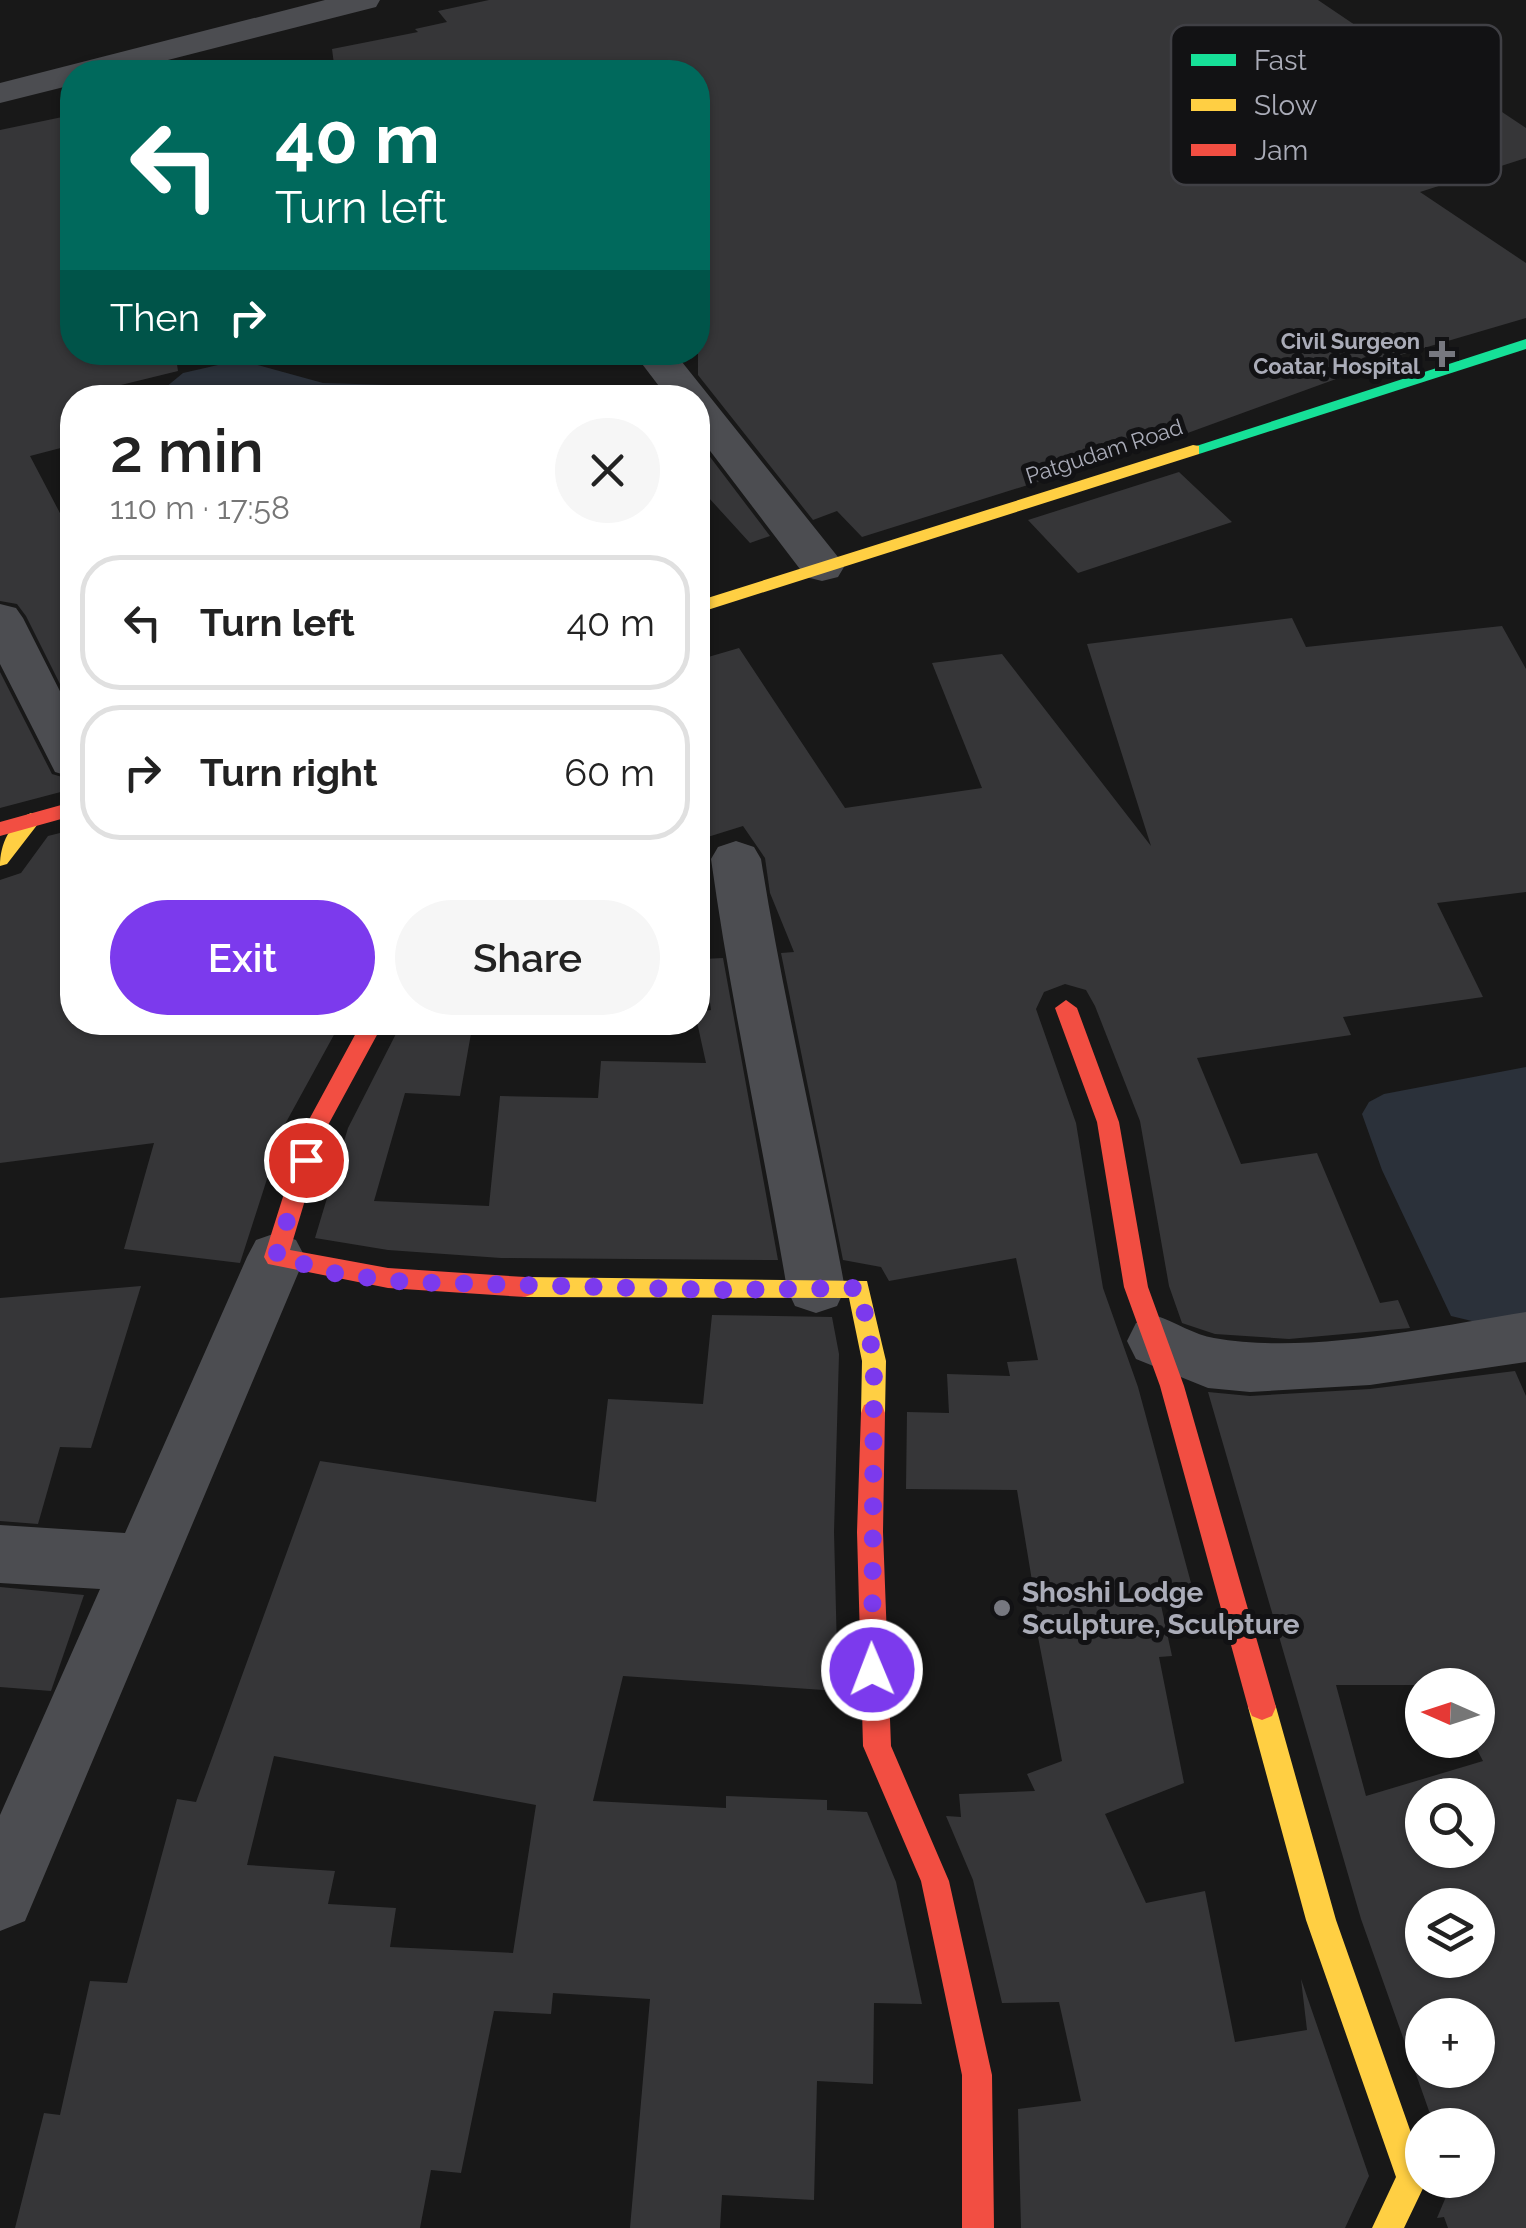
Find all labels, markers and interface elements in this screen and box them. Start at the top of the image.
legend [1171,25,1501,185]
text: Fast [1254,44,1307,77]
text: Slow [1254,89,1318,122]
text: 40 m [275,97,440,179]
icon: left [110,100,240,230]
text: Jam [1254,134,1308,167]
text: Turn left [275,181,447,234]
icon: right [220,290,275,345]
text: Then [110,295,200,340]
place label: Civil Surgeon Coatar, Hospital [1253,328,1421,379]
marker: Civil Surgeon Coatar, Hospital [1429,341,1455,367]
street label: Patgudam Road [1022,413,1186,489]
text: 2 min [110,416,264,486]
button: close [555,418,660,523]
text: 110 m · 17:58 [110,489,290,526]
icon: left [115,595,170,650]
text: Turn left [200,600,355,645]
text: 40 m [566,600,655,645]
icon: right [115,745,170,800]
text: Turn right [200,750,377,795]
text: 60 m [564,750,655,795]
button: Exit [110,900,375,1015]
button: Share [395,900,660,1015]
pin [264,1118,349,1203]
icon: arrive [279,1133,334,1188]
place label: Shoshi Lodge Sculpture, Sculpture [1022,1576,1300,1641]
marker: Shoshi Lodge Sculpture, Sculpture [991,1597,1013,1619]
position arrow [820,1618,924,1722]
north arrow [1405,1668,1495,1758]
map controls [1405,1668,1495,2198]
button: search [1405,1778,1495,1868]
button: layers [1405,1888,1495,1978]
button: + [1405,1998,1495,2088]
button: − [1405,2108,1495,2198]

